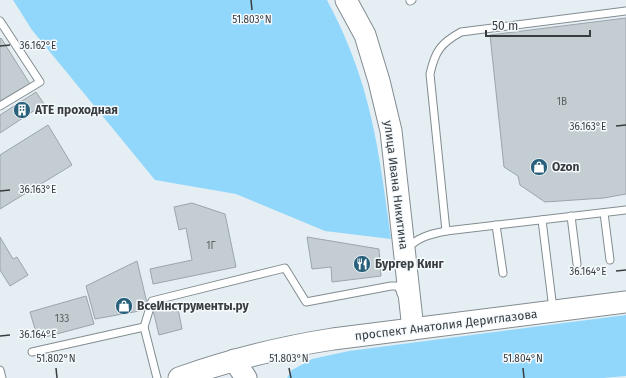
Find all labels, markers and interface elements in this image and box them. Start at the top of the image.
scale bar [486,12,590,38]
text: 51.803°N [232,14,272,26]
text: 50 m [492,19,518,33]
text: 36.162°E [20,40,56,52]
house number: 1В [557,96,567,108]
building icon: АТЕ проходная [12,100,32,120]
place label: АТЕ проходная [34,103,118,117]
street label: улица Ивана Никитина [381,120,411,250]
text: 36.163°E [570,121,606,133]
shop icon: Ozon [529,157,549,177]
place label: Ozon [552,160,580,174]
text: 36.163°E [20,184,56,196]
house number: 1Г [206,240,216,252]
restaurant icon: Бургер Кинг [352,254,372,274]
place label: Бургер Кинг [375,257,445,271]
text: 36.164°E [569,266,607,278]
shop icon: ВсеИнструменты.ру [114,296,134,316]
place label: ВсеИнструменты.ру [137,299,250,313]
street label: проспект Анатолия Дериглазова [354,307,538,343]
house number: 133 [55,313,69,325]
text: 36.164°E [19,329,57,341]
text: 51.802°N [36,353,76,365]
text: 51.803°N [269,353,309,365]
text: 51.804°N [503,353,543,365]

